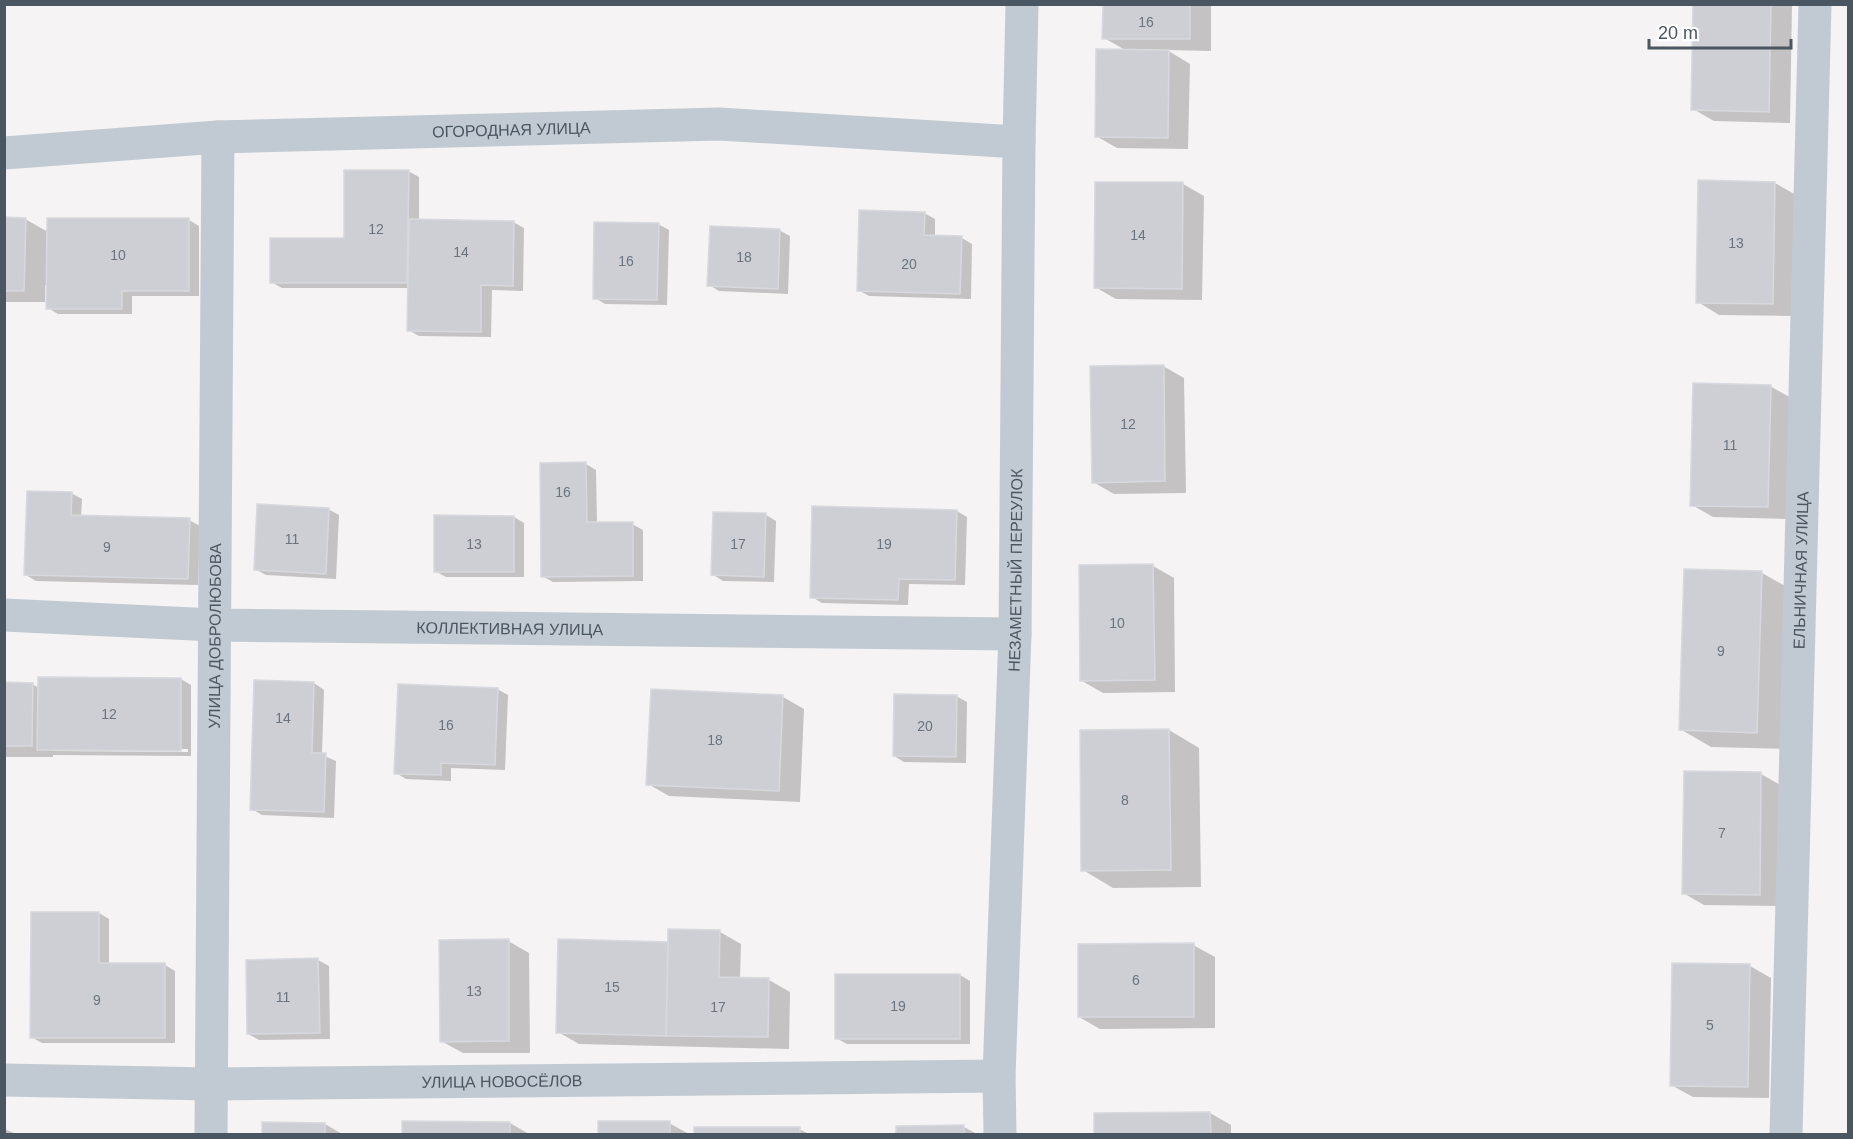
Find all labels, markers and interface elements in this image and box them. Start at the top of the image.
scale bar [1649,12,1792,50]
house number: 16 [1138,14,1154,30]
text: 20 m [1658,23,1698,43]
street label: ОГОРОДНАЯ УЛИЦА [432,119,591,140]
house number: 12 [368,221,384,237]
house number: 14 [1130,227,1146,243]
house number: 13 [1728,235,1744,251]
house number: 14 [453,244,469,260]
house number: 10 [110,247,126,263]
house number: 18 [736,249,752,265]
house number: 16 [618,253,634,269]
house number: 20 [901,256,917,272]
house number: 12 [1120,416,1136,432]
house number: 11 [1723,437,1737,453]
street label: НЕЗАМЕТНЫЙ ПЕРЕУЛОК [1006,468,1025,672]
house number: 16 [555,484,571,500]
street label: ЕЛЬНИЧНАЯ УЛИЦА [1790,491,1811,649]
house number: 11 [285,531,299,547]
house number: 13 [466,536,482,552]
house number: 17 [730,536,746,552]
house number: 19 [876,536,892,552]
house number: 9 [103,539,111,555]
street label: УЛИЦА ДОБРОЛЮБОВА [206,543,224,729]
house number: 10 [1109,615,1125,631]
street label: КОЛЛЕКТИВНАЯ УЛИЦА [416,619,604,638]
house number: 9 [1717,643,1725,659]
house number: 12 [101,706,117,722]
house number: 14 [275,710,291,726]
house number: 16 [438,717,454,733]
house number: 20 [917,718,933,734]
house number: 18 [707,732,723,748]
house number: 8 [1121,792,1129,808]
house number: 7 [1718,825,1726,841]
house number: 6 [1132,972,1140,988]
house number: 15 [604,979,620,995]
house number: 13 [466,983,482,999]
house number: 11 [276,989,290,1005]
house number: 9 [93,992,101,1008]
house number: 19 [890,998,906,1014]
house number: 17 [710,999,726,1015]
house number: 5 [1706,1017,1714,1033]
street label: УЛИЦА НОВОСЁЛОВ [421,1072,583,1091]

